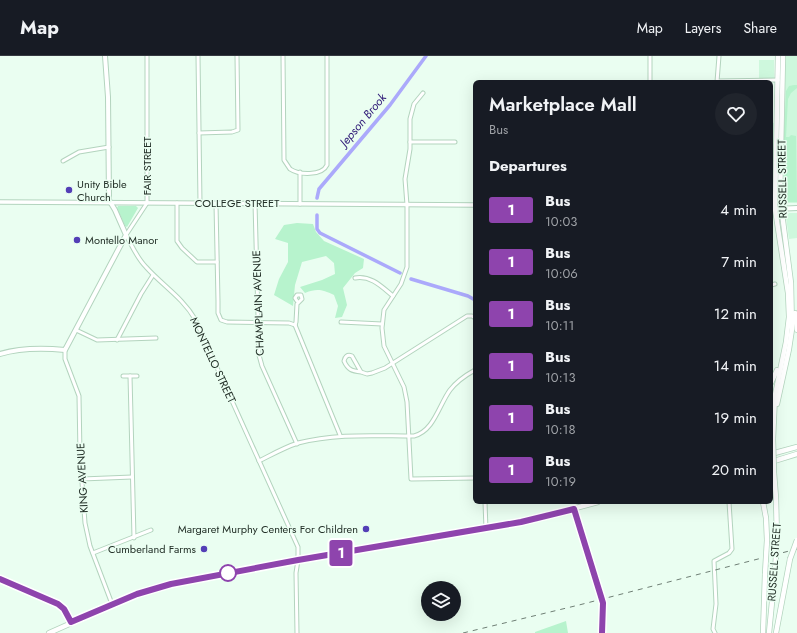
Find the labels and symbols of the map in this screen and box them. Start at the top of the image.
water label: Jepson Brook [334,89,391,152]
street label: FAIR STREET [139,137,155,195]
street label: RUSSELL STREET [773,139,791,219]
place label: Unity Bible Church [77,176,127,205]
marker: Unity Bible Church [64,185,74,195]
street label: COLLEGE STREET [195,195,279,211]
place label: Montello Manor [85,232,158,248]
marker: Montello Manor [72,235,82,245]
street label: CHAMPLAIN AVENUE [248,250,268,356]
street label: MONTELLO STREET [186,314,240,406]
street label: KING AVENUE [72,443,92,513]
place label: Margaret Murphy Centers For Children [178,521,358,537]
street label: RUSSELL STREET [763,522,785,602]
marker: Margaret Murphy Centers For Children [361,524,371,534]
line badge: 1 [328,540,354,566]
place label: Cumberland Farms [108,541,197,557]
marker: Cumberland Farms [199,544,209,554]
unlabelled marker [219,564,237,582]

